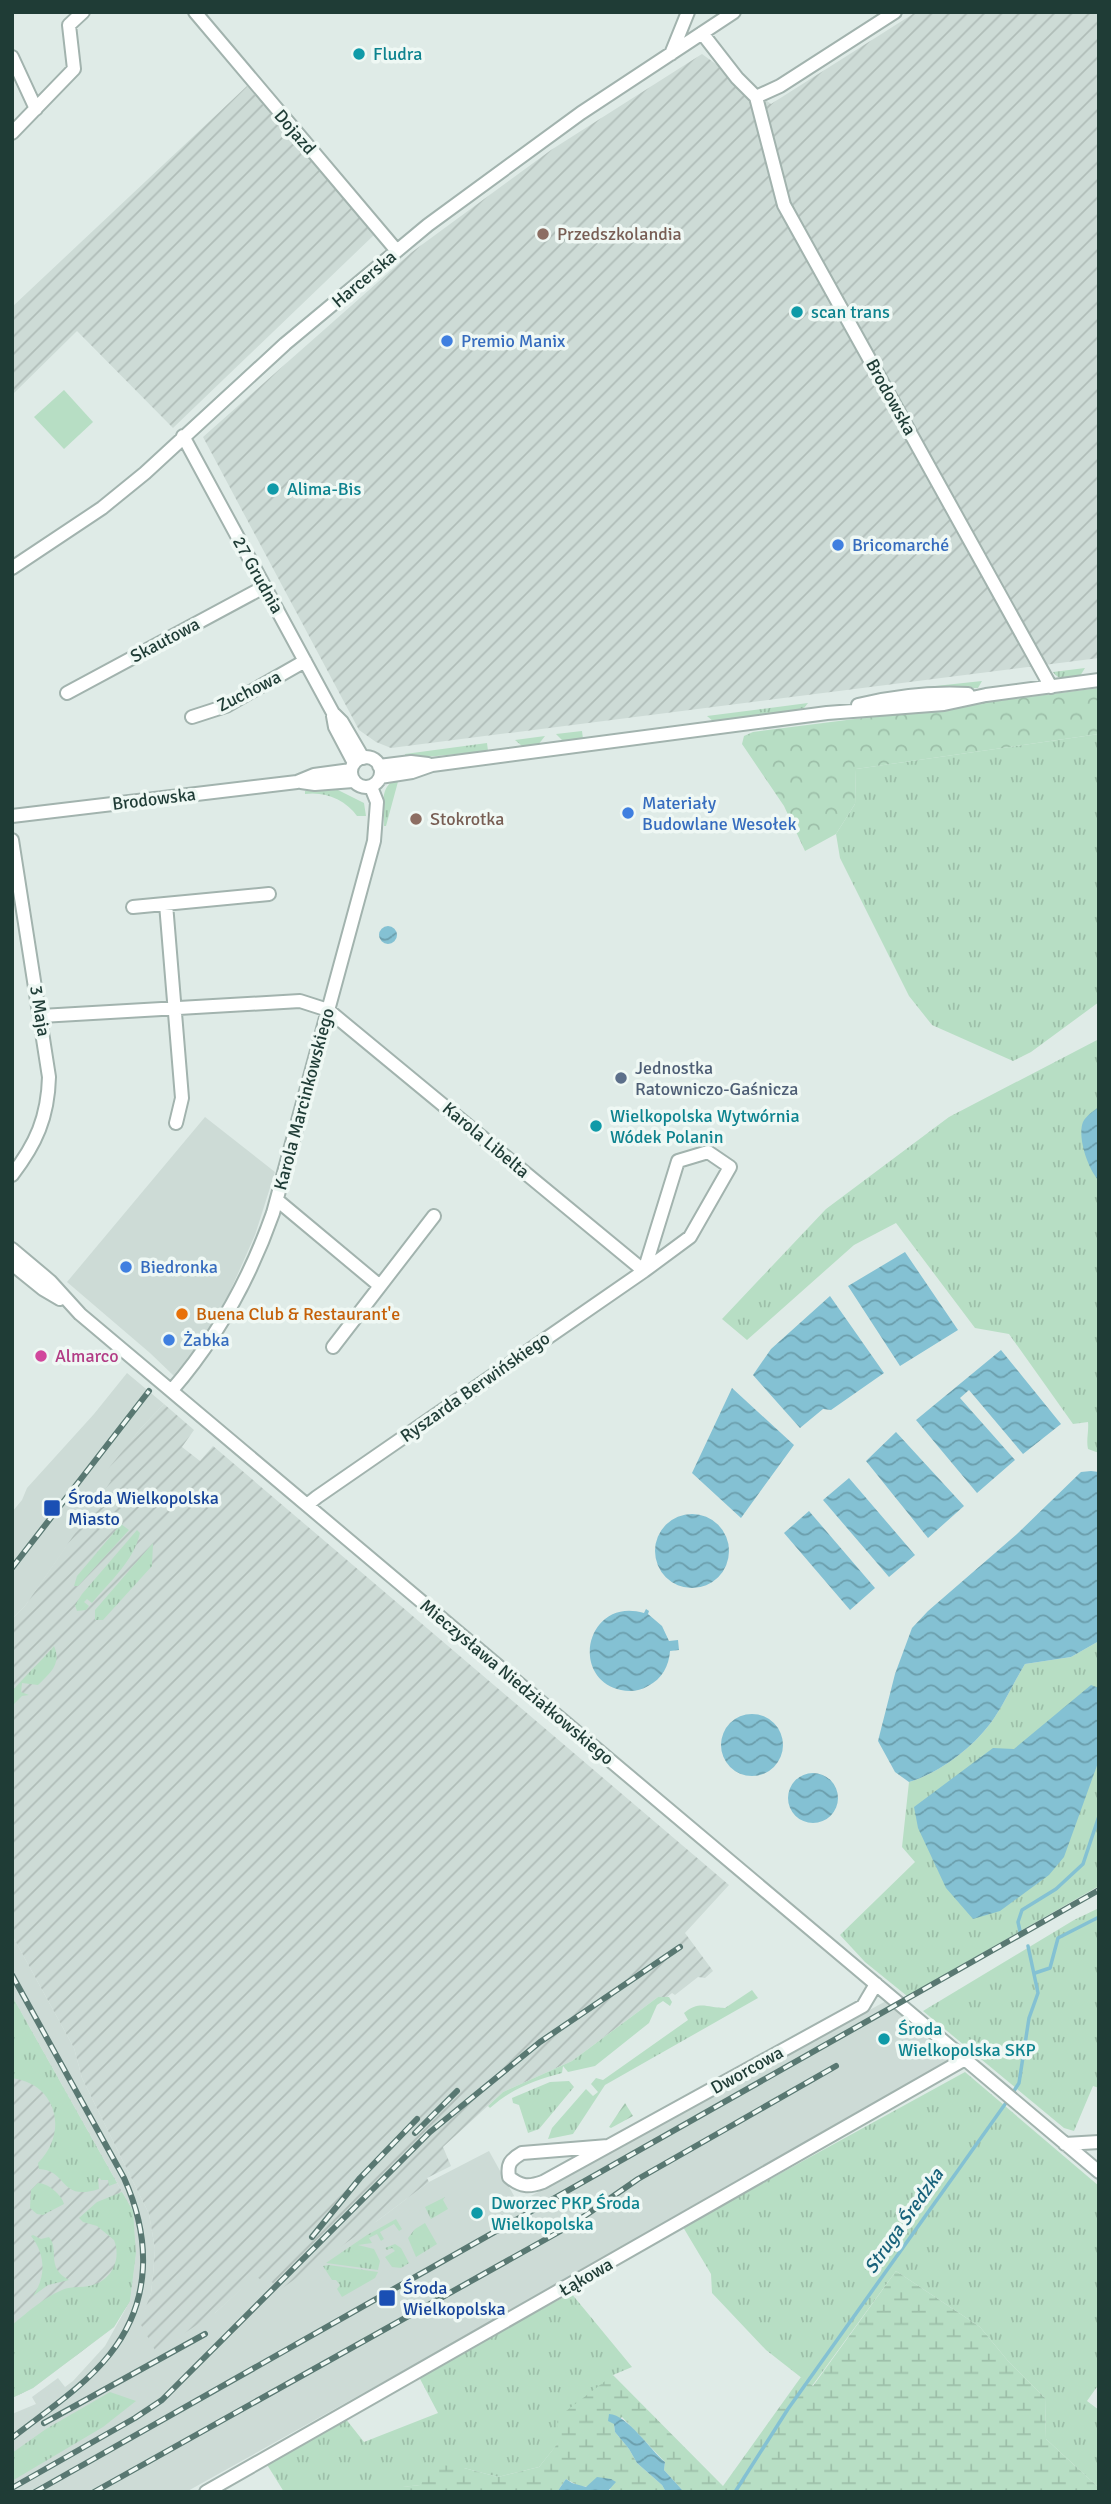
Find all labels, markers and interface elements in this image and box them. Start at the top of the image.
place label: Fludra [373,43,422,65]
marker: Fludra [351,46,367,62]
street label: Dojazd [269,105,321,159]
place label: Przedszkolandia [557,223,682,245]
marker: Przedszkolandia [535,226,551,242]
street label: Harcerska [327,246,401,312]
place label: scan trans [811,301,890,323]
marker: scan trans [789,304,805,320]
place label: Premio Manix [461,330,566,352]
marker: Premio Manix [439,333,455,349]
street label: Brodowska [861,355,921,439]
place label: Alima-Bis [287,478,361,500]
marker: Alima-Bis [265,481,281,497]
street label: 27 Grudnia [228,533,288,617]
place label: Bricomarché [852,534,949,556]
marker: Bricomarché [830,537,846,553]
street label: Skautowa [127,613,203,667]
street label: Zuchowa [213,666,285,716]
street label: Brodowska [111,783,197,815]
place label: Materiały Budowlane Wesołek [642,792,797,835]
marker: Materiały Budowlane Wesołek [620,805,636,821]
place label: Stokrotka [430,808,504,830]
marker: Stokrotka [408,811,424,827]
street label: 3 Maja [25,984,55,1038]
street label: Karola Marcinkowskiego [269,1006,339,1192]
place label: Jednostka Ratowniczo-Gaśnicza [635,1057,798,1100]
marker: Jednostka Ratowniczo-Gaśnicza [613,1070,629,1086]
street label: Karola Libelta [438,1097,534,1183]
place label: Wielkopolska Wytwórnia Wódek Polanin [610,1105,800,1148]
marker: Wielkopolska Wytwórnia Wódek Polanin [588,1118,604,1134]
place label: Biedronka [140,1256,218,1278]
marker: Biedronka [118,1259,134,1275]
place label: Buena Club & Restaurant'e [196,1303,400,1325]
marker: Buena Club & Restaurant'e [174,1306,190,1322]
street label: Ryszarda Berwińskiego [396,1327,554,1447]
place label: Żabka [183,1329,230,1351]
marker: Żabka [161,1332,177,1348]
place label: Almarco [55,1345,119,1367]
marker: Almarco [33,1348,49,1364]
place label: Środa Wielkopolska Miasto [68,1487,219,1530]
marker: Środa Wielkopolska Miasto [42,1498,62,1518]
street label: Mieczysława Niedziałkowskiego [416,1594,618,1770]
place label: Środa Wielkopolska SKP [898,2018,1036,2061]
marker: Środa Wielkopolska SKP [876,2031,892,2047]
street label: Dworcowa [707,2041,787,2099]
water label: Struga Średzka [859,2163,950,2278]
place label: Dworzec PKP Środa Wielkopolska [491,2192,640,2235]
marker: Dworzec PKP Środa Wielkopolska [469,2205,485,2221]
street label: Łąkowa [555,2253,617,2301]
place label: Środa Wielkopolska [403,2277,506,2320]
marker: Środa Wielkopolska [377,2288,397,2308]

